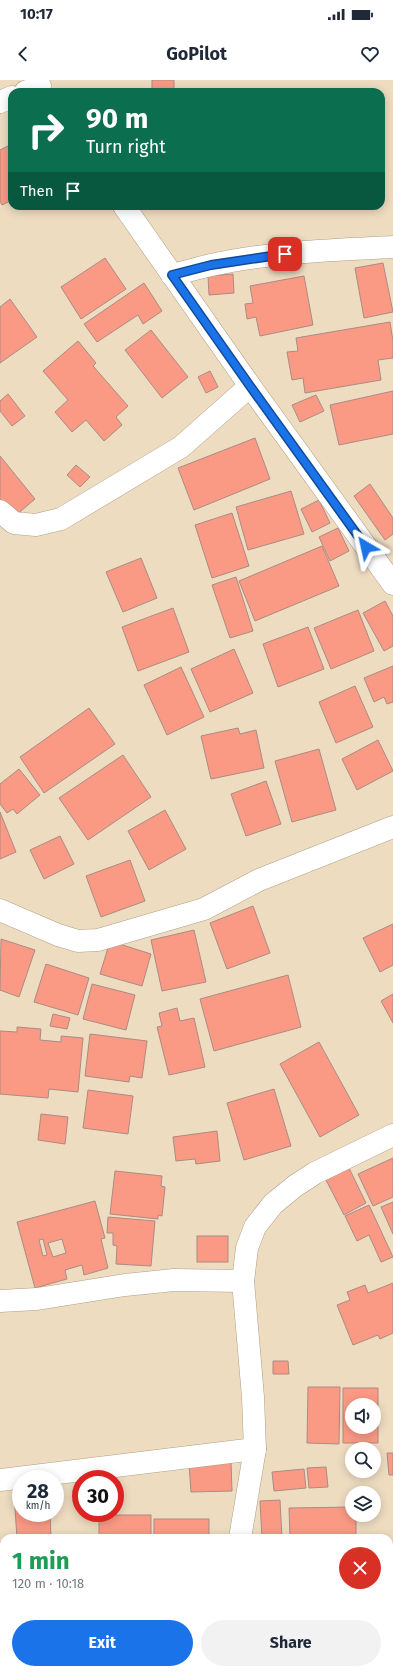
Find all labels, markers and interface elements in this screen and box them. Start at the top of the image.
text: 10:17 [20,5,53,23]
icon: back [12,43,34,65]
text: GoPilot [166,43,227,65]
icon: heart [359,43,381,65]
text: 90 m [86,102,148,135]
icon: right [20,104,72,156]
text: Turn right [86,136,166,158]
icon: arrive [62,180,84,202]
text: Then [20,182,54,200]
pin [268,237,302,271]
icon: arrive [274,243,296,265]
position arrow [345,526,387,568]
map controls [345,1398,381,1522]
button: sound [345,1398,381,1434]
button: search [345,1442,381,1478]
speed limit sign: 30 [72,1470,124,1522]
text: 28 [27,1479,49,1503]
button: layers [345,1486,381,1522]
text: km/h [26,1500,50,1512]
text: 1 min [12,1547,70,1575]
button: close [339,1547,381,1589]
text: 120 m · 10:18 [12,1576,84,1591]
button: Exit [12,1620,193,1666]
button: Share [201,1620,381,1666]

